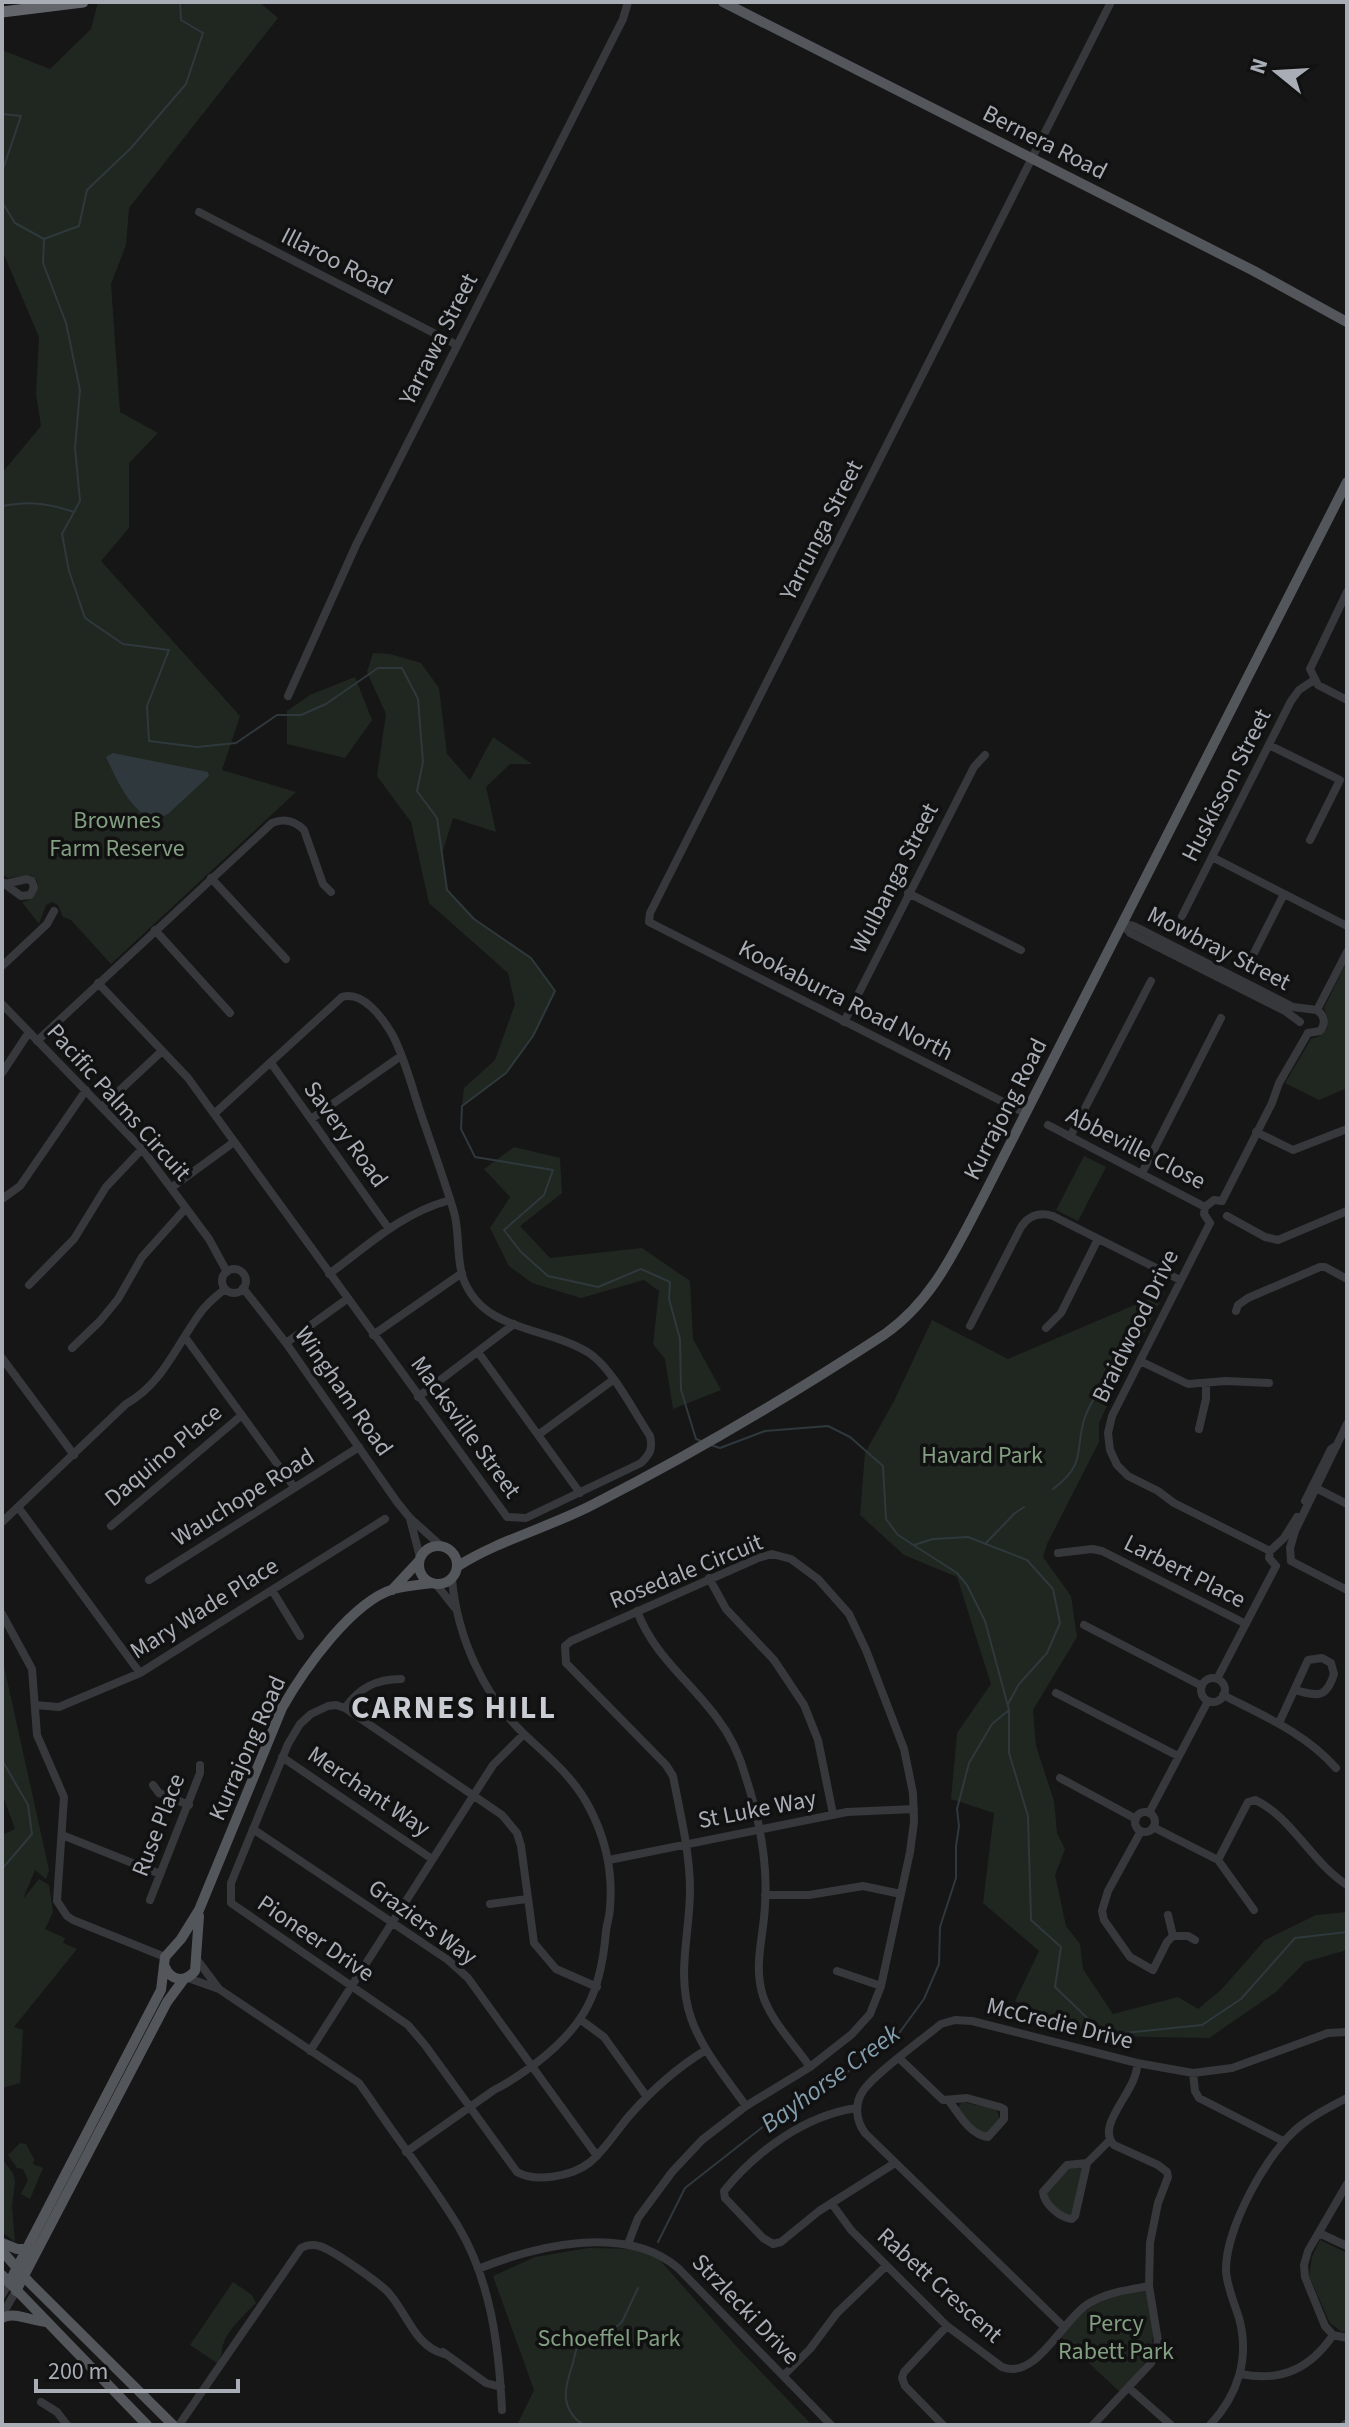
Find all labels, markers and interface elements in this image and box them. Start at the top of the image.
north arrow [1237,32,1317,112]
text: N [1241,54,1276,78]
street label: Bernera Road [976,96,1113,189]
street label: Illaroo Road [275,218,399,305]
street label: Yarrawa Street [390,267,487,412]
street label: Yarrunga Street [771,454,872,607]
street label: Huskisson Street [1173,703,1280,868]
street label: Wulbanga Street [841,797,947,960]
park label: Brownes Farm Reserve [49,803,185,866]
street label: Mowbray Street [1141,897,1297,1000]
street label: Kookaburra Road North [732,931,959,1070]
street label: Pacific Palms Circuit [38,1016,199,1189]
street label: Kurrajong Road [955,1032,1056,1186]
street label: Savery Road [295,1074,396,1195]
street label: Abbeville Close [1060,1098,1212,1199]
street label: Braidwood Drive [1083,1244,1188,1409]
street label: Wingham Road [286,1319,401,1463]
street label: Macksville Street [402,1349,529,1506]
street label: Daquino Place [97,1396,230,1515]
park label: Havard Park [921,1438,1043,1473]
street label: Wauchope Road [165,1440,321,1555]
street label: Rosedale Circuit [604,1525,768,1618]
street label: Larbert Place [1118,1526,1252,1617]
street label: Mary Wade Place [123,1549,285,1668]
street label: Kurrajong Road [200,1670,295,1826]
district label: CARNES HILL [351,1685,557,1731]
street label: Merchant Way [300,1737,437,1845]
street label: Ruse Place [123,1769,194,1882]
street label: St Luke Way [695,1781,819,1838]
street label: Graziers Way [361,1871,485,1974]
street label: Pioneer Drive [250,1886,381,1991]
street label: McCredie Drive [983,1988,1137,2059]
water label: Bayhorse Creek [753,2015,908,2142]
street label: Rabett Crescent [869,2219,1010,2351]
street label: Strzlecki Drive [684,2246,808,2373]
park label: Percy Rabett Park [1058,2306,1174,2369]
park label: Schoeffel Park [538,2321,681,2356]
scale bar [36,2343,238,2393]
text: 200 m [48,2354,108,2389]

